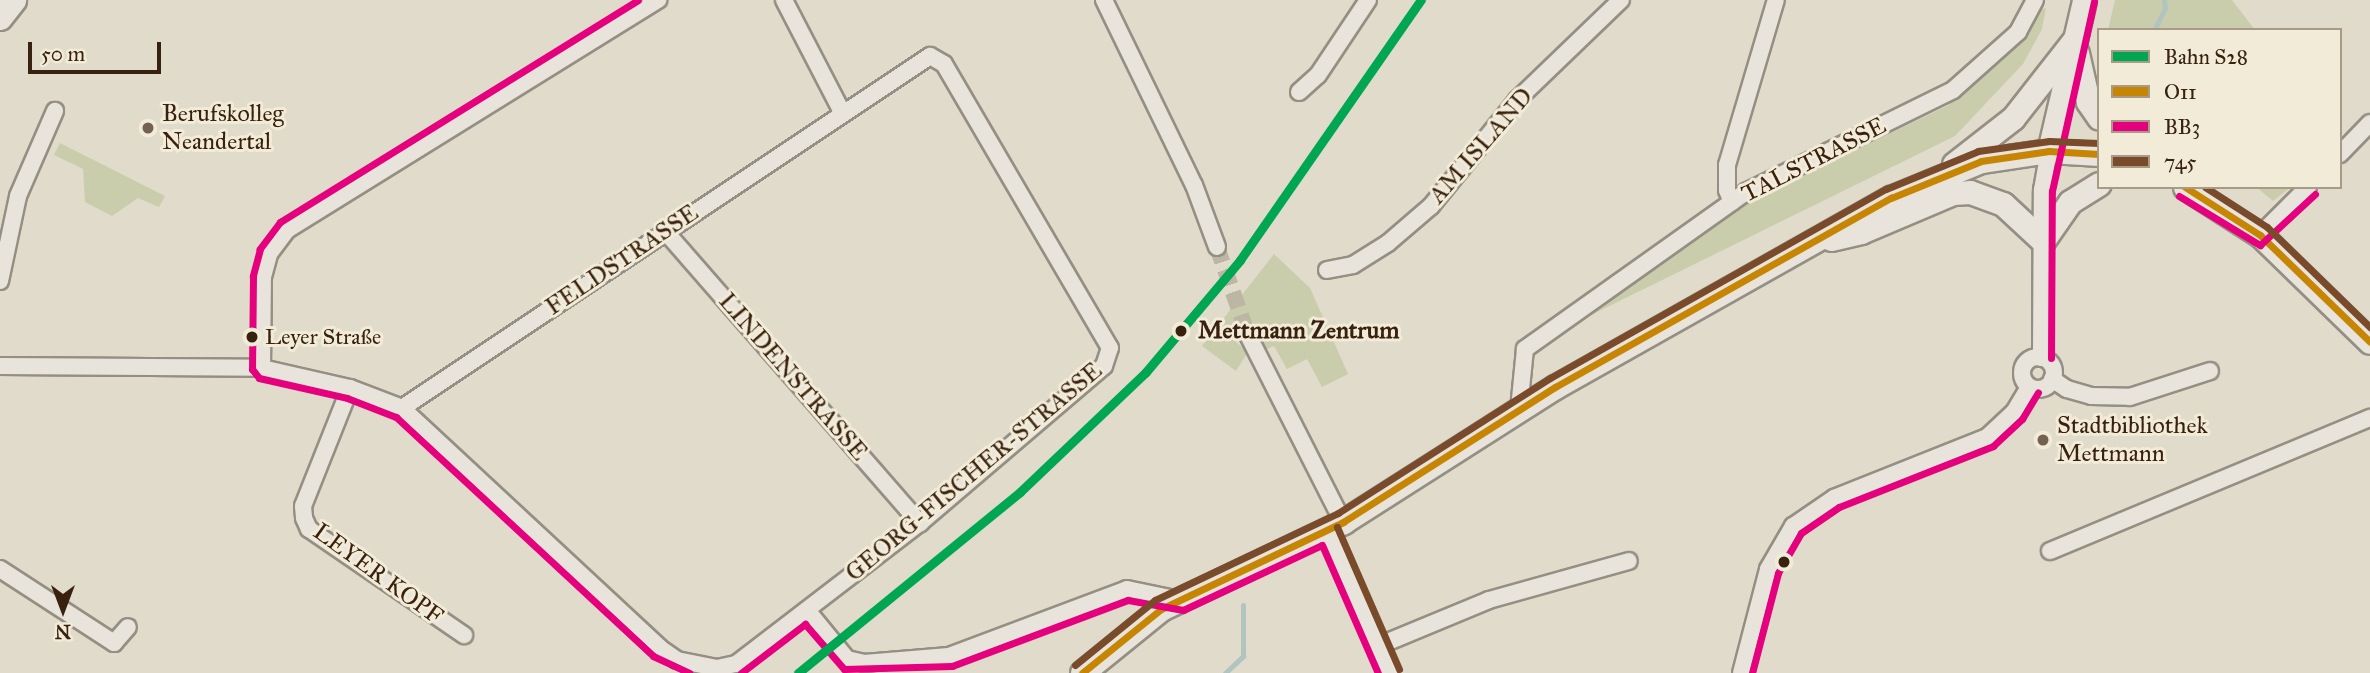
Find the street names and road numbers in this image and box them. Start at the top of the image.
street label: AM ISLAND [1423,82,1539,210]
street label: TALSTRASSE [1737,111,1891,209]
street label: FELDSTRASSE [540,198,704,322]
street label: LINDENSTRASSE [712,287,874,467]
street label: GEORG-FISCHER-STRASSE [840,356,1108,588]
street label: LEYER KOPF [308,517,448,631]

